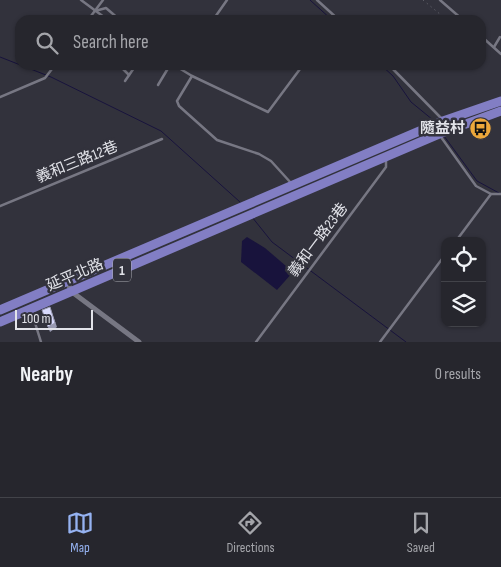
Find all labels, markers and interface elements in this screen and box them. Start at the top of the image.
search box [15,15,486,70]
icon: search [33,29,61,57]
text: Search here [73,31,149,54]
bus stop icon: 隨益村 [469,116,493,140]
place label: 隨益村 [420,119,465,138]
street label: 義和三路12巷 [33,137,121,187]
street label: 義和一路23巷 [284,199,352,281]
map controls [441,237,486,327]
button: locate [441,237,486,282]
street label: 延平北路 [44,255,106,295]
road number: 1 [113,258,131,282]
button: layers [441,282,486,327]
scale bar [15,307,92,330]
text: 100 m [22,310,51,327]
text: Nearby [20,362,73,387]
text: 0 results [435,365,481,384]
tab: Map [66,509,94,556]
tab: Directions [226,509,275,556]
tab: Saved [407,509,435,556]

